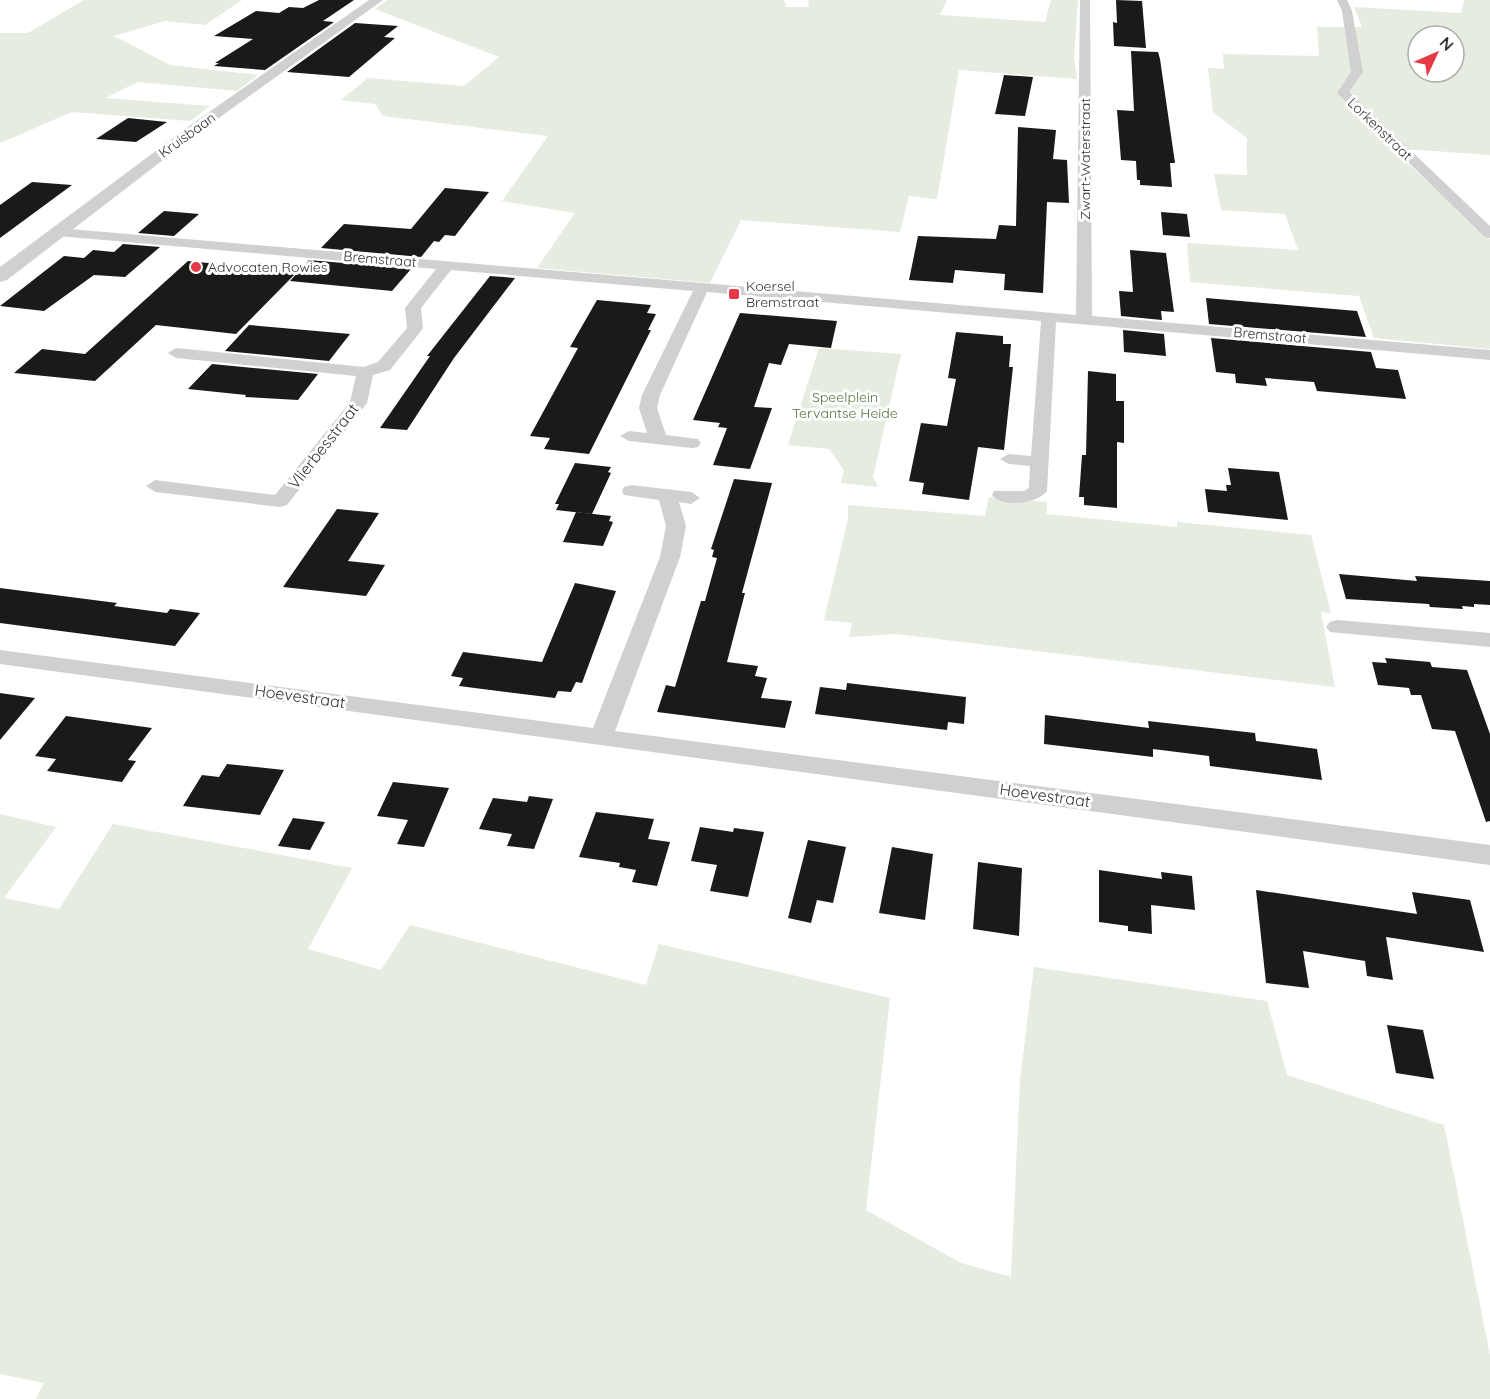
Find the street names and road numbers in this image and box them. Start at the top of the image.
street label: Lorkenstraat [1344,94,1416,164]
street label: Zwart-Waterstraat [1076,98,1094,220]
street label: Kruisbaan [155,108,219,162]
street label: Bremstraat [343,247,418,271]
street label: Bremstraat [1233,323,1308,347]
street label: Vlierbesstraat [283,399,363,493]
street label: Hoevestraat [253,680,347,712]
street label: Hoevestraat [998,779,1092,811]

